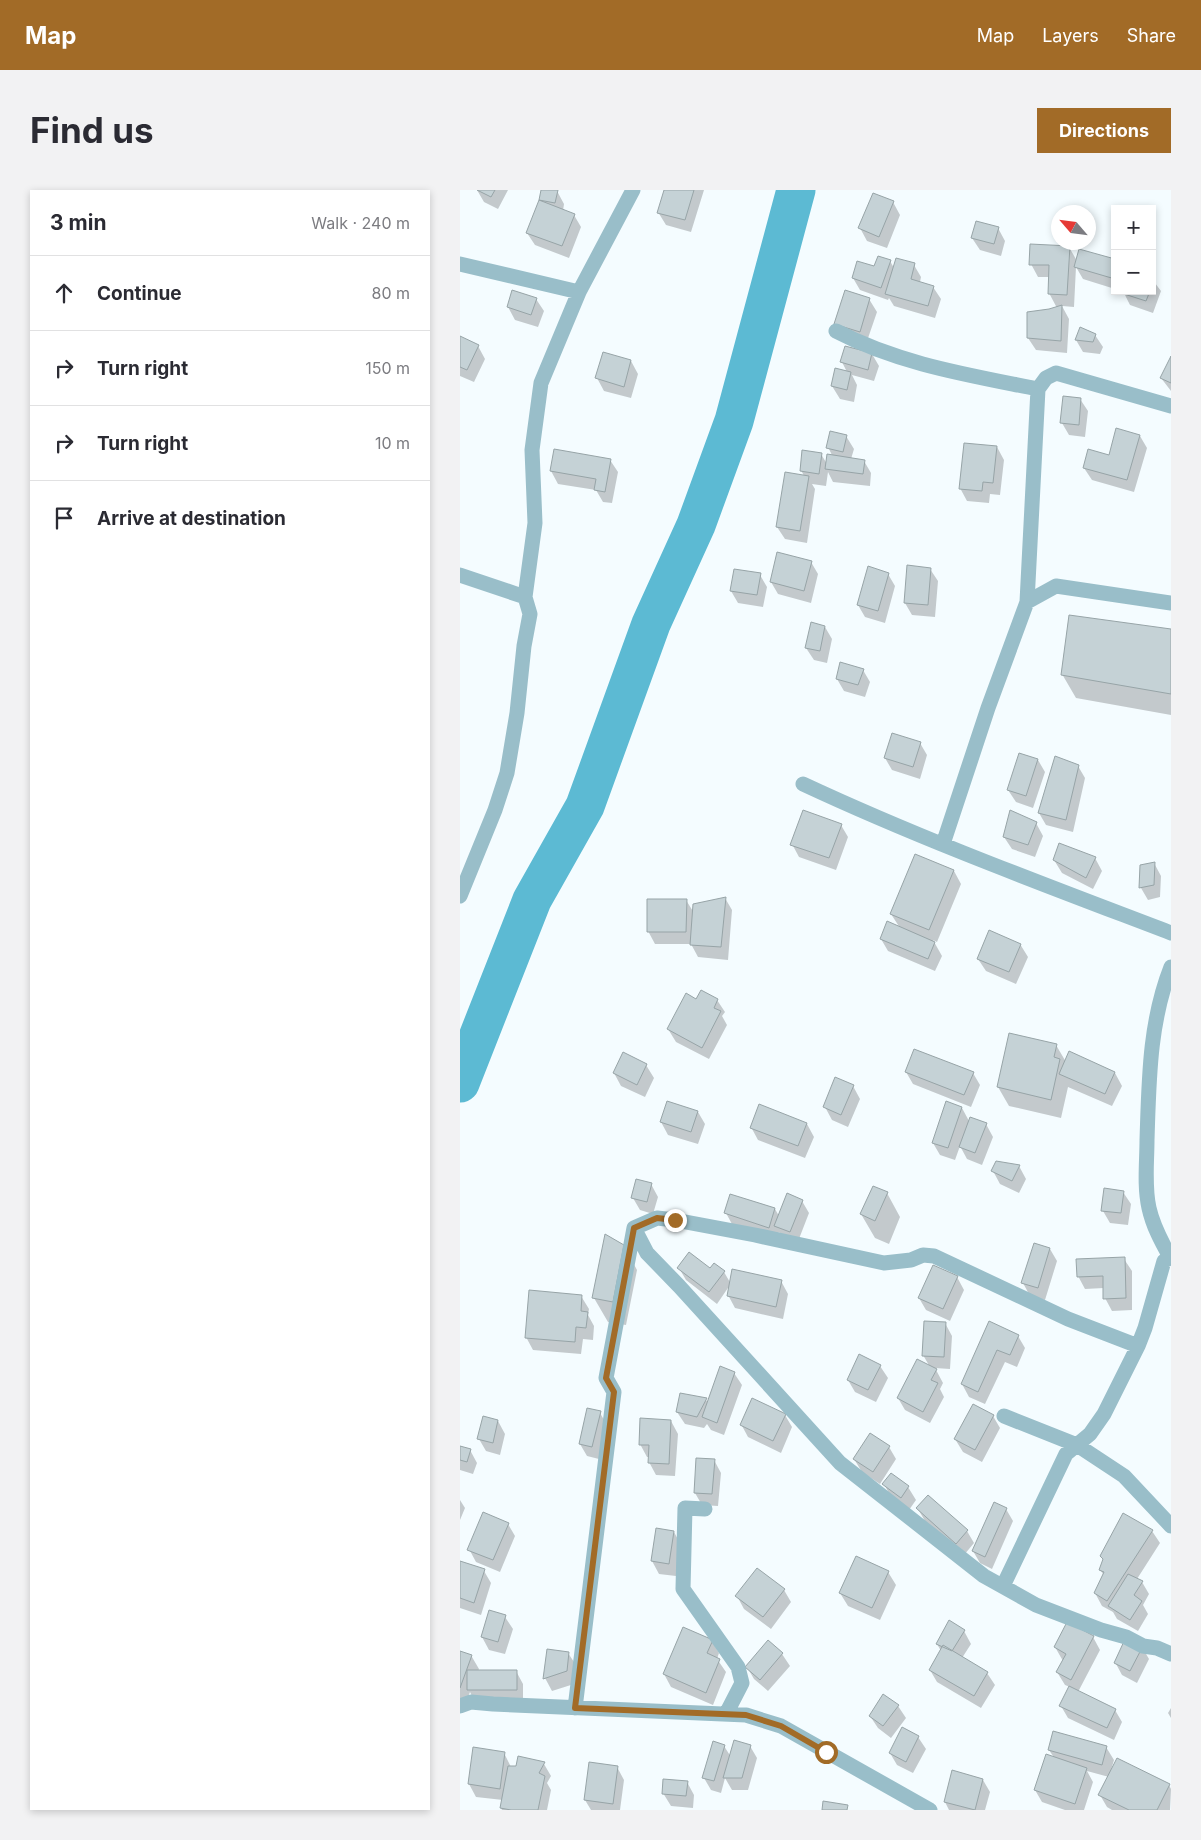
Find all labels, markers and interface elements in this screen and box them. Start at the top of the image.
text: Map [25,21,76,50]
text: Map [977,25,1014,46]
text: Layers [1042,25,1099,46]
text: Share [1127,25,1176,46]
button: Directions [1037,108,1171,153]
text: Find us [30,109,154,151]
north arrow [1051,205,1096,250]
map controls [1111,205,1156,295]
button: + [1111,205,1156,250]
text: 3 min [50,210,106,235]
text: Walk · 240 m [311,213,410,233]
button: − [1111,250,1156,295]
icon: ahead [50,279,78,307]
text: Continue [97,282,182,305]
text: 80 m [371,283,410,303]
icon: right [50,354,78,382]
text: Turn right [97,357,188,380]
text: 150 m [365,358,410,378]
icon: right [50,429,78,457]
text: Turn right [97,432,188,455]
text: 10 m [375,433,410,453]
icon: arrive [50,504,78,532]
text: Arrive at destination [97,507,286,530]
route end [664,1209,687,1232]
route start [815,1741,838,1764]

